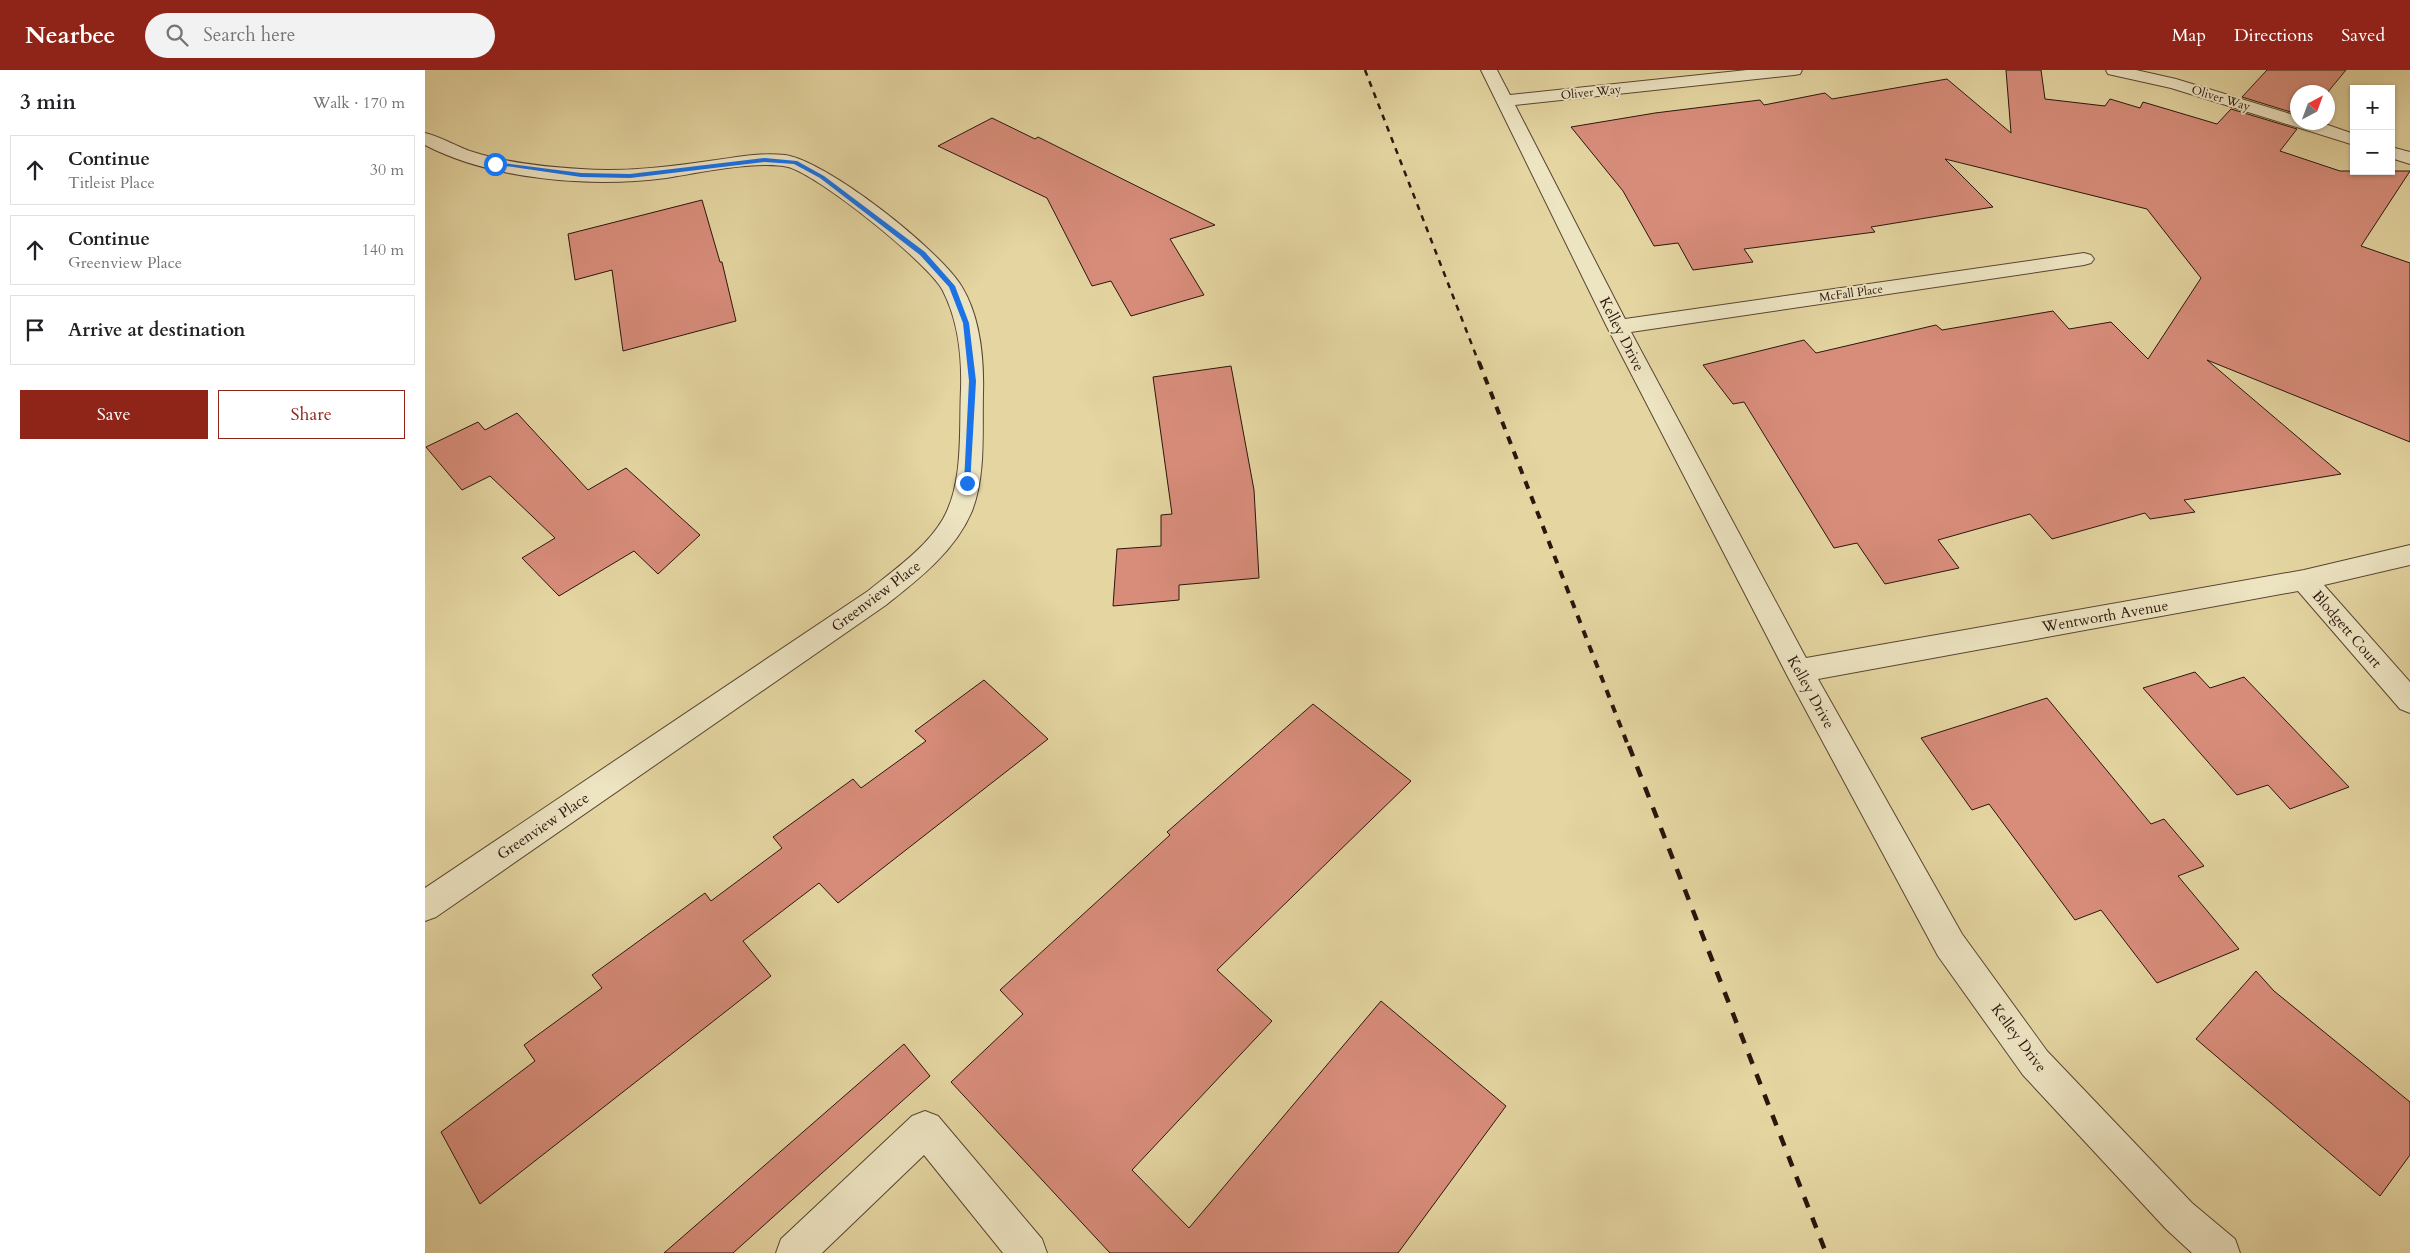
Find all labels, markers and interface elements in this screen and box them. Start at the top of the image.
search box [145,13,495,58]
text: Nearbee [25,19,115,52]
icon: search [163,21,191,49]
text: Search here [203,22,295,48]
text: Map [2172,23,2206,48]
text: Directions [2234,23,2313,48]
text: Saved [2341,23,2385,48]
street label: Oliver Way [1560,81,1623,103]
street label: Oliver Way [2190,81,2253,115]
north arrow [2290,85,2335,130]
map controls [2350,85,2395,175]
button: + [2350,85,2395,130]
text: 3 min [20,88,76,117]
text: Walk · 170 m [313,92,405,114]
button: − [2350,130,2395,175]
text: Continue [68,146,150,172]
route start [484,153,507,176]
icon: ahead [21,156,49,184]
text: 30 m [370,159,404,181]
text: Titleist Place [68,172,155,194]
text: Continue [68,226,150,252]
icon: ahead [21,236,49,264]
text: 140 m [362,239,404,261]
text: Greenview Place [68,252,182,274]
street label: McFall Place [1818,281,1884,305]
street label: Kelley Drive [1595,294,1649,375]
icon: arrive [21,316,49,344]
text: Arrive at destination [68,317,245,343]
button: Save [20,390,208,439]
button: Share [218,390,405,439]
route end [956,472,979,495]
street label: Greenview Place [827,556,925,636]
street label: Blodgett Court [2308,586,2386,672]
street label: Wentworth Avenue [2039,595,2170,637]
street label: Kelley Drive [1783,652,1839,732]
street label: Greenview Place [493,788,593,864]
street label: Kelley Drive [1987,1000,2051,1076]

